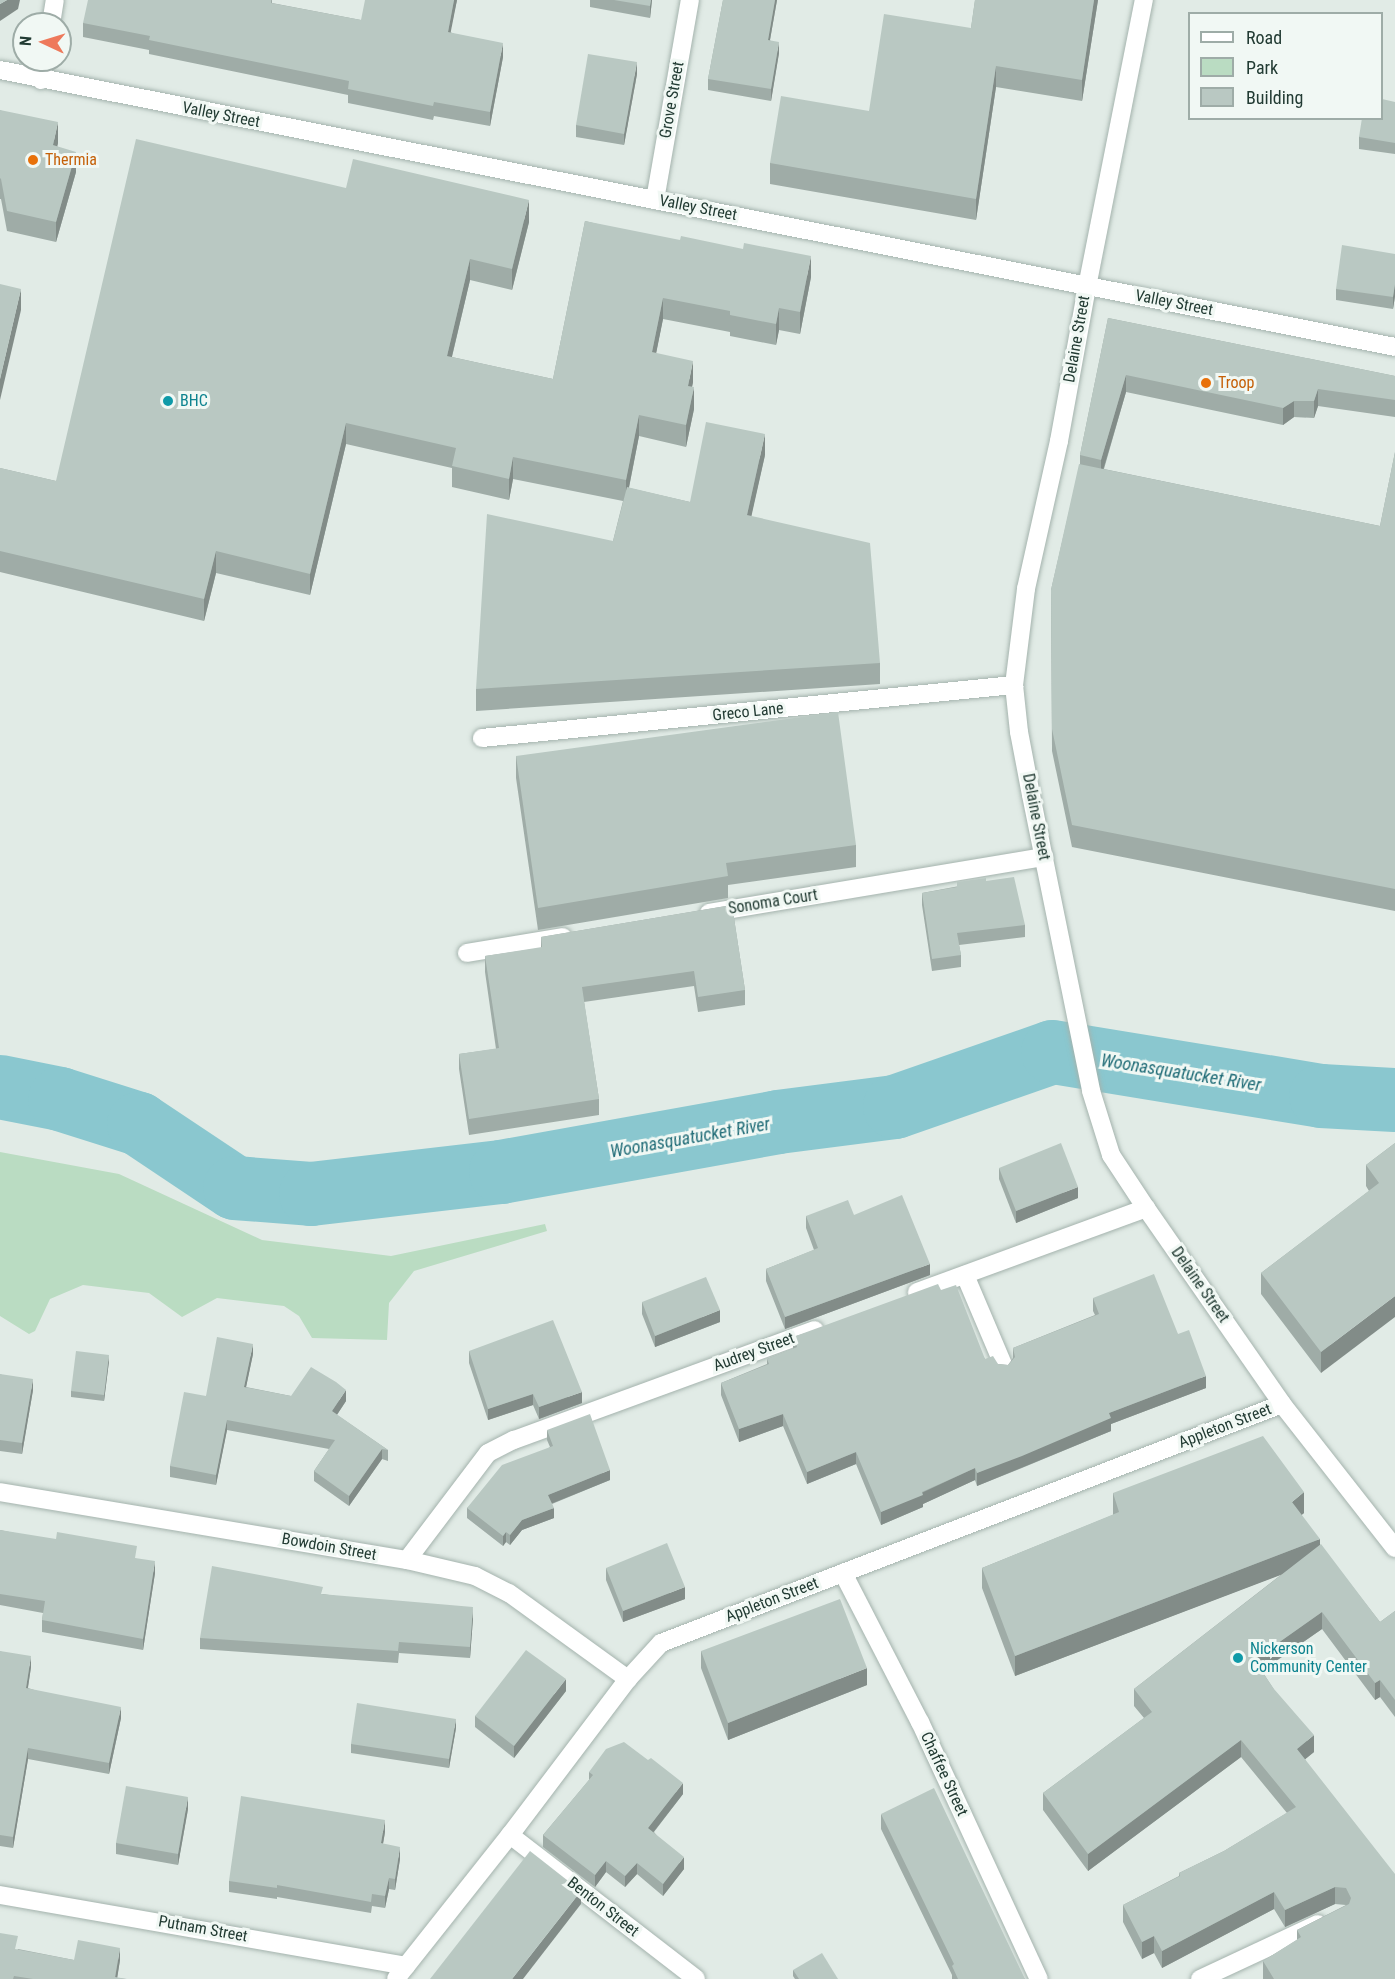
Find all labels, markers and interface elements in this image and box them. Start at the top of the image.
north arrow [12,12,72,72]
legend [1188,12,1383,120]
text: Road [1246,27,1282,48]
text: N [16,35,35,46]
text: Park [1246,57,1278,78]
street label: Grove Street [656,60,688,140]
text: Building [1246,87,1303,108]
street label: Valley Street [180,98,262,132]
place label: Thermia [45,150,97,170]
marker: Thermia [26,153,40,167]
street label: Valley Street [657,191,739,225]
street label: Valley Street [1133,286,1215,320]
street label: Delaine Street [1060,294,1094,384]
place label: Troop [1218,373,1254,393]
marker: Troop [1199,376,1213,390]
place label: BHC [180,391,208,411]
marker: BHC [161,394,175,408]
street label: Greco Lane [712,699,784,725]
street label: Delaine Street [1018,772,1054,862]
street label: Sonoma Court [727,885,819,919]
water label: Woonasquatucket River [1099,1050,1263,1096]
water label: Woonasquatucket River [608,1113,772,1163]
street label: Delaine Street [1167,1243,1233,1327]
street label: Audrey Street [711,1328,797,1376]
street label: Appleton Street [1176,1400,1274,1452]
street label: Bowdoin Street [280,1529,378,1565]
street label: Appleton Street [723,1574,821,1626]
place label: Nickerson Community Center [1250,1639,1367,1677]
marker: Nickerson Community Center [1231,1651,1245,1665]
street label: Chaffee Street [916,1729,972,1819]
street label: Benton Street [563,1873,643,1941]
street label: Putnam Street [157,1912,249,1946]

